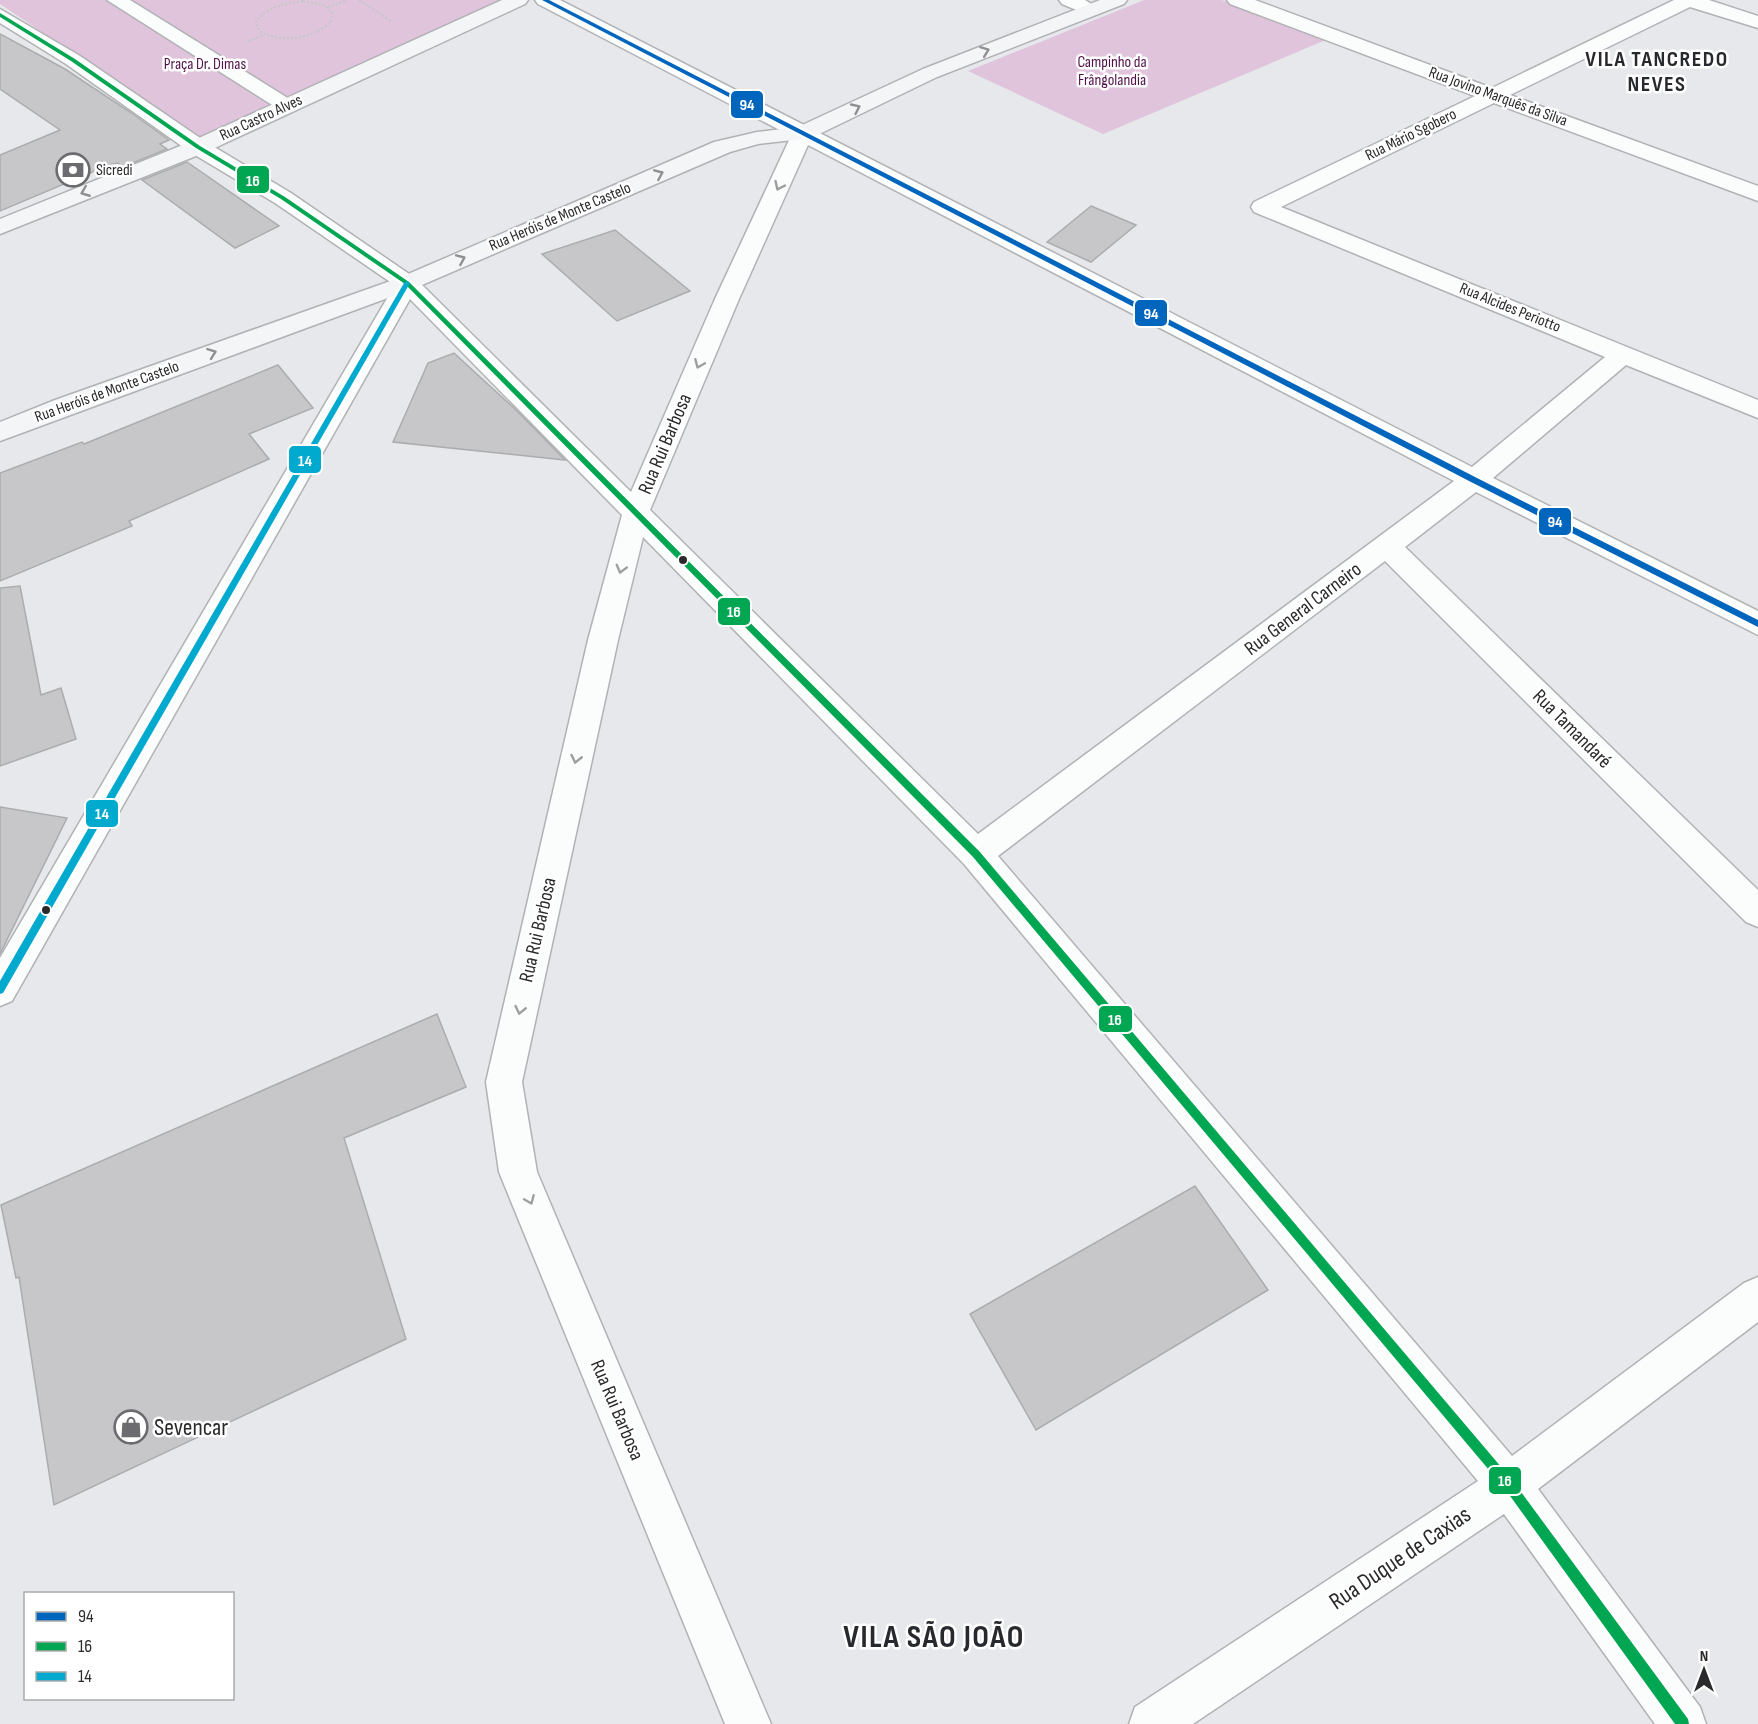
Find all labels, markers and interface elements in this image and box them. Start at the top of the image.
one-way arrow [979,46,990,58]
district label: VILA TANCREDO NEVES [1585,46,1729,98]
park label: Campinho da Frângolandia [1077,53,1147,90]
park label: Praça Dr. Dimas [164,55,246,74]
street label: Rua Jovino Marquês da Silva [1426,63,1570,131]
line badge: 94 [730,90,764,119]
street label: Rua Castro Alves [217,91,306,145]
text: 94 [739,96,755,115]
one-way arrow [849,103,860,115]
street label: Rua Mário Sgobero [1362,105,1460,165]
bank icon: Sicredi [55,152,91,188]
place label: Sicredi [96,161,133,180]
line badge: 16 [236,165,270,194]
one-way arrow [653,169,664,181]
text: 16 [246,172,260,191]
street label: Rua Heróis de Monte Castelo [486,179,634,255]
one-way arrow [774,179,786,190]
one-way arrow [81,185,92,197]
one-way arrow [455,255,466,267]
street label: Rua Alcides Periotto [1457,279,1563,337]
line badge: 94 [1134,299,1168,327]
text: 94 [1143,305,1159,324]
one-way arrow [206,347,217,360]
street label: Rua Heróis de Monte Castelo [32,357,182,427]
one-way arrow [694,358,706,369]
street label: Rua Rui Barbosa [633,390,697,498]
line badge: 14 [288,445,322,474]
text: 14 [298,452,312,471]
line badge: 94 [1538,507,1572,536]
text: 94 [1547,513,1563,532]
unlabelled marker [677,554,689,566]
street label: Rua General Carneiro [1240,557,1366,661]
one-way arrow [616,563,628,574]
line badge: 16 [717,597,751,626]
text: 16 [727,603,741,622]
street label: Rua Tamandaré [1528,685,1616,773]
one-way arrow [570,753,583,763]
line badge: 14 [85,799,119,828]
text: 14 [95,805,109,824]
street label: Rua Rui Barbosa [514,875,562,985]
unlabelled marker [40,904,52,916]
one-way arrow [514,1005,527,1015]
line badge: 16 [1098,1005,1133,1033]
text: 16 [1108,1011,1122,1030]
one-way arrow [522,1194,534,1205]
street label: Rua Rui Barbosa [585,1356,649,1464]
shop icon: Sevencar [113,1409,149,1445]
place label: Sevencar [154,1413,228,1442]
line badge: 16 [1488,1466,1522,1495]
text: 16 [1498,1472,1512,1491]
street label: Rua Duque de Caxias [1324,1500,1476,1616]
legend [24,1592,234,1700]
text: 94 [78,1606,94,1627]
district label: VILA SÃO JOÃO [843,1618,1025,1657]
text: 16 [78,1636,92,1657]
north arrow [1674,1640,1734,1700]
text: N [1700,1647,1708,1666]
text: 14 [78,1666,92,1687]

